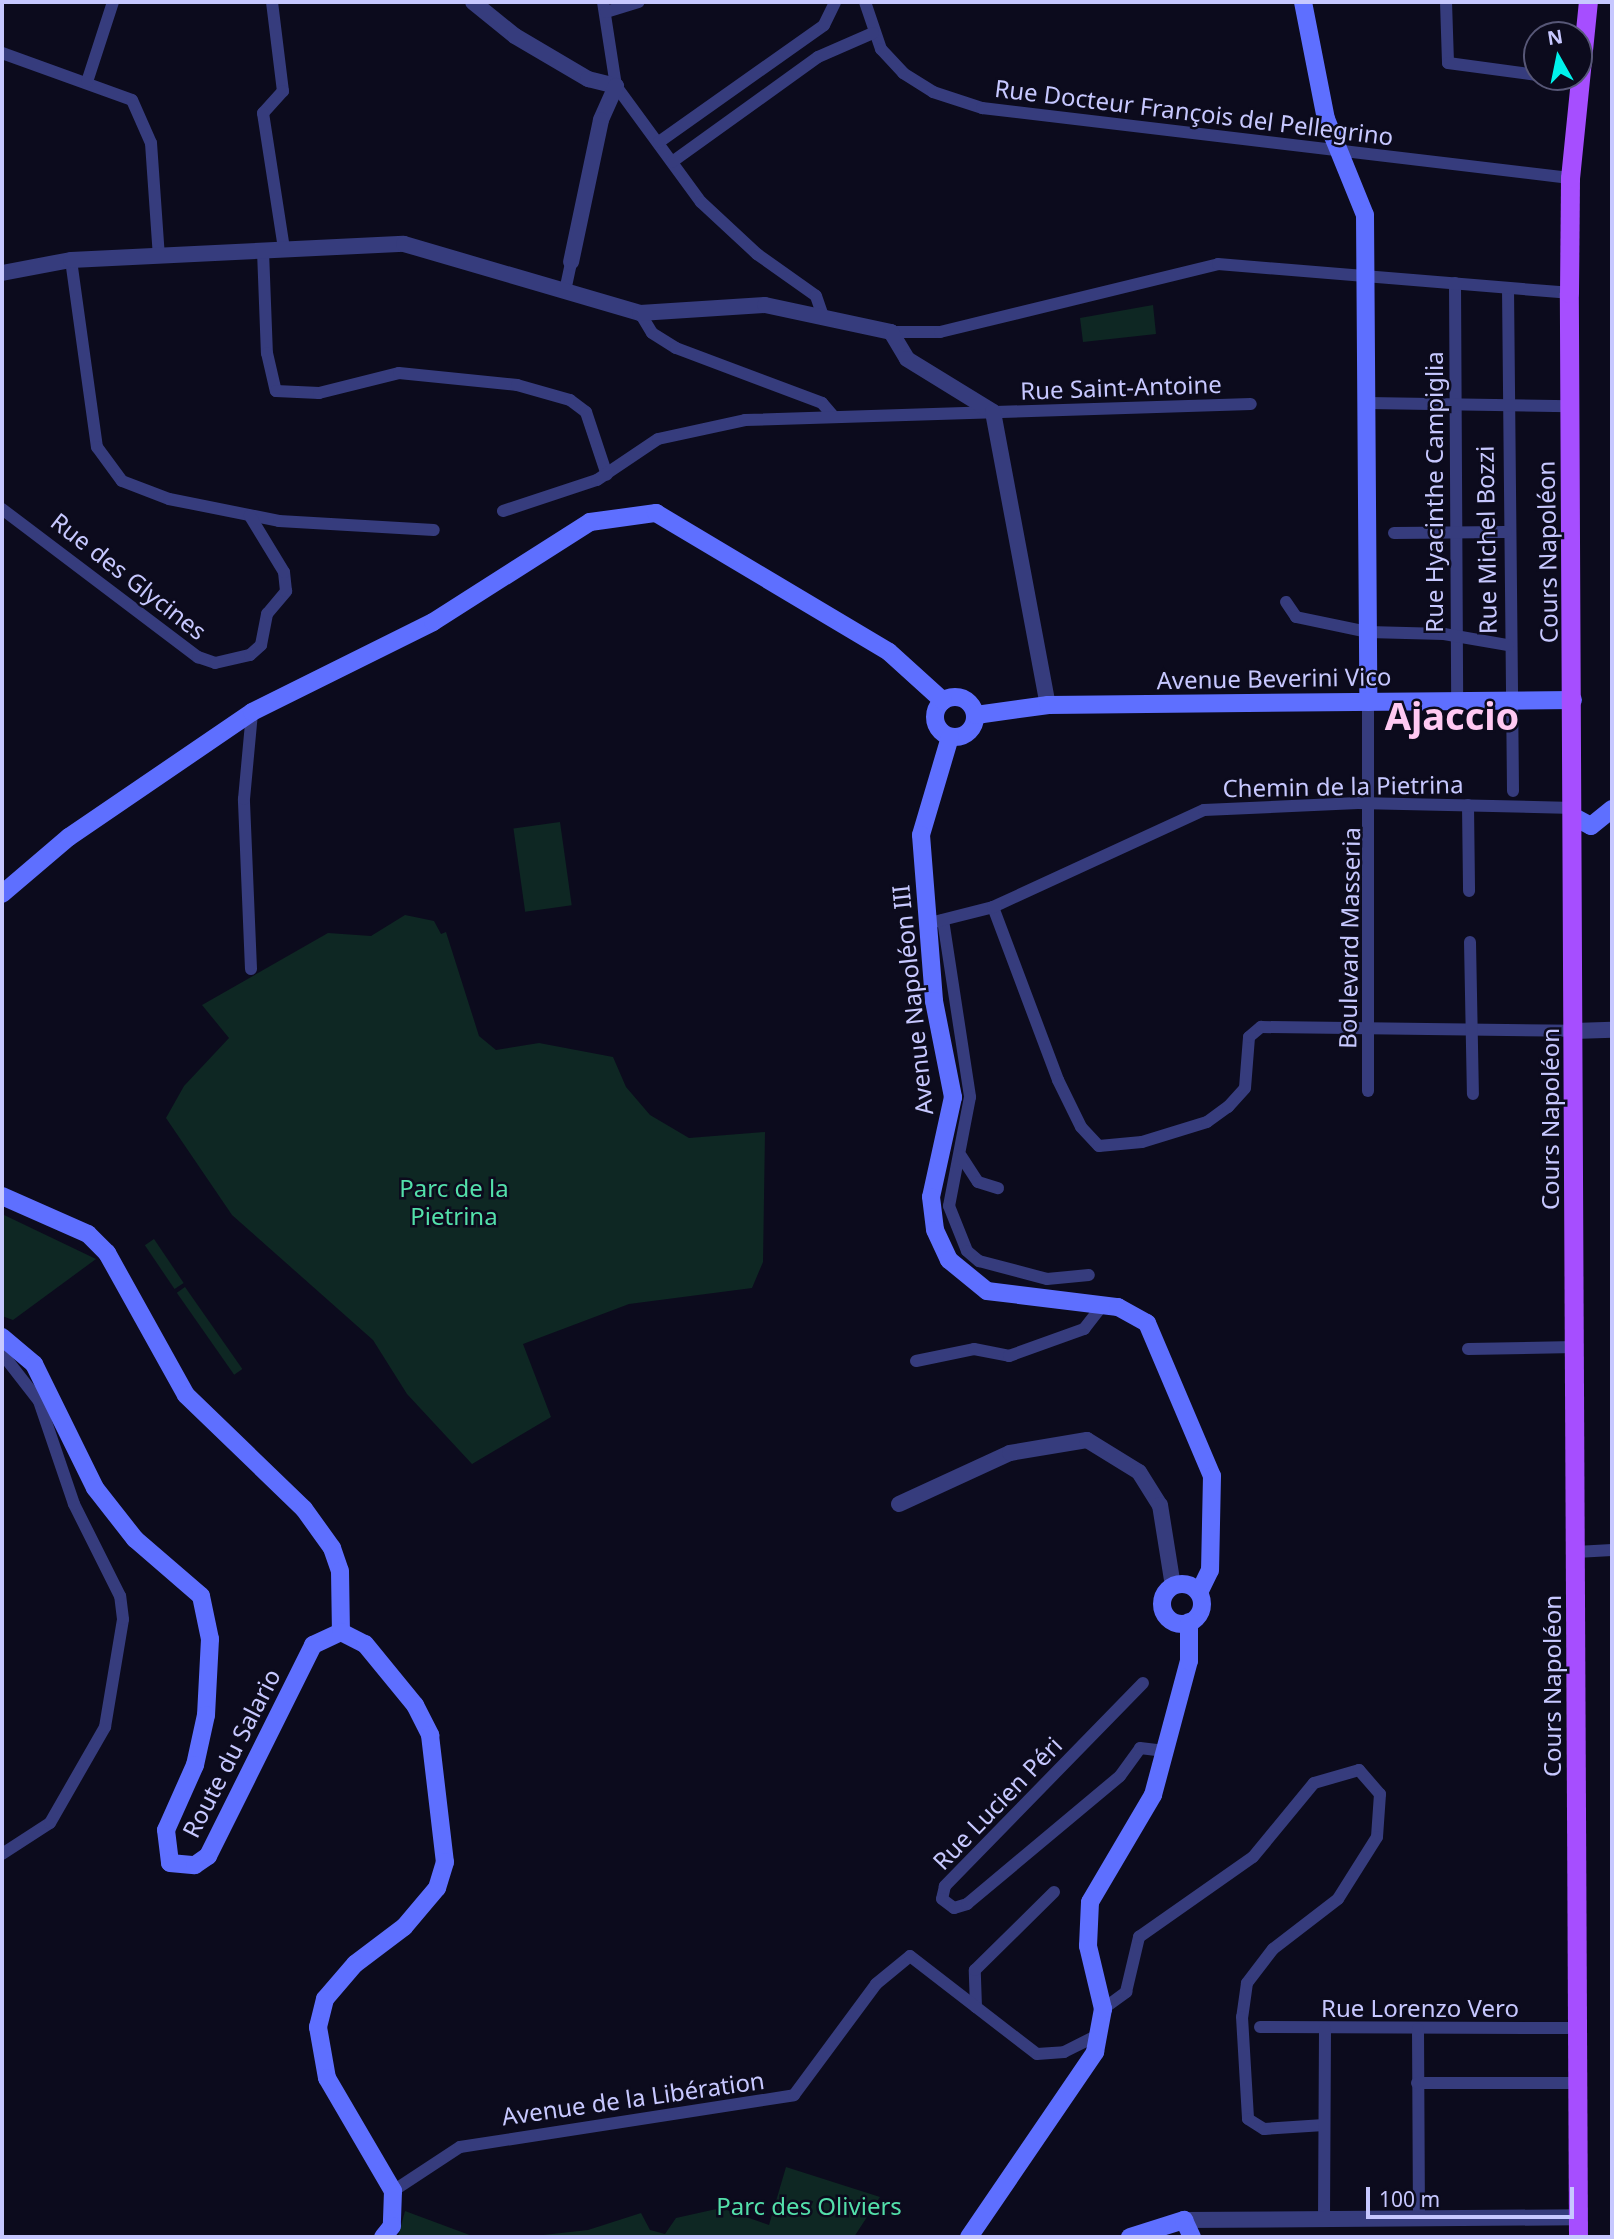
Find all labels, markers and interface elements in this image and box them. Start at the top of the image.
north arrow [1523,21,1593,91]
text: N [1545,23,1565,51]
street label: Rue Docteur François del Pellegrino [993,73,1395,151]
street label: Rue Hyacinthe Campiglia [1420,351,1448,633]
street label: Rue Saint-Antoine [1020,369,1222,405]
street label: Rue Michel Bozzi [1470,446,1502,634]
street label: Cours Napoléon [1531,461,1563,643]
street label: Rue des Glycines [46,506,212,646]
street label: Avenue Beverini Vico [1156,662,1392,694]
district label: Ajaccio [1385,693,1519,739]
street label: Chemin de la Pietrina [1222,769,1464,803]
street label: Boulevard Masseria [1333,827,1365,1049]
street label: Avenue Napoléon III [886,884,938,1116]
street label: Cours Napoléon [1536,1028,1564,1210]
park label: Parc de la Pietrina [399,1174,509,1230]
street label: Cours Napoléon [1538,1595,1566,1777]
street label: Route du Salario [176,1664,286,1842]
street label: Rue Lucien Péri [926,1731,1068,1875]
street label: Rue Lorenzo Vero [1321,1994,1519,2022]
street label: Avenue de la Libération [500,2065,766,2131]
scale bar [1369,2172,1577,2216]
text: 100 m [1379,2185,1440,2213]
park label: Parc des Oliviers [716,2192,902,2220]

